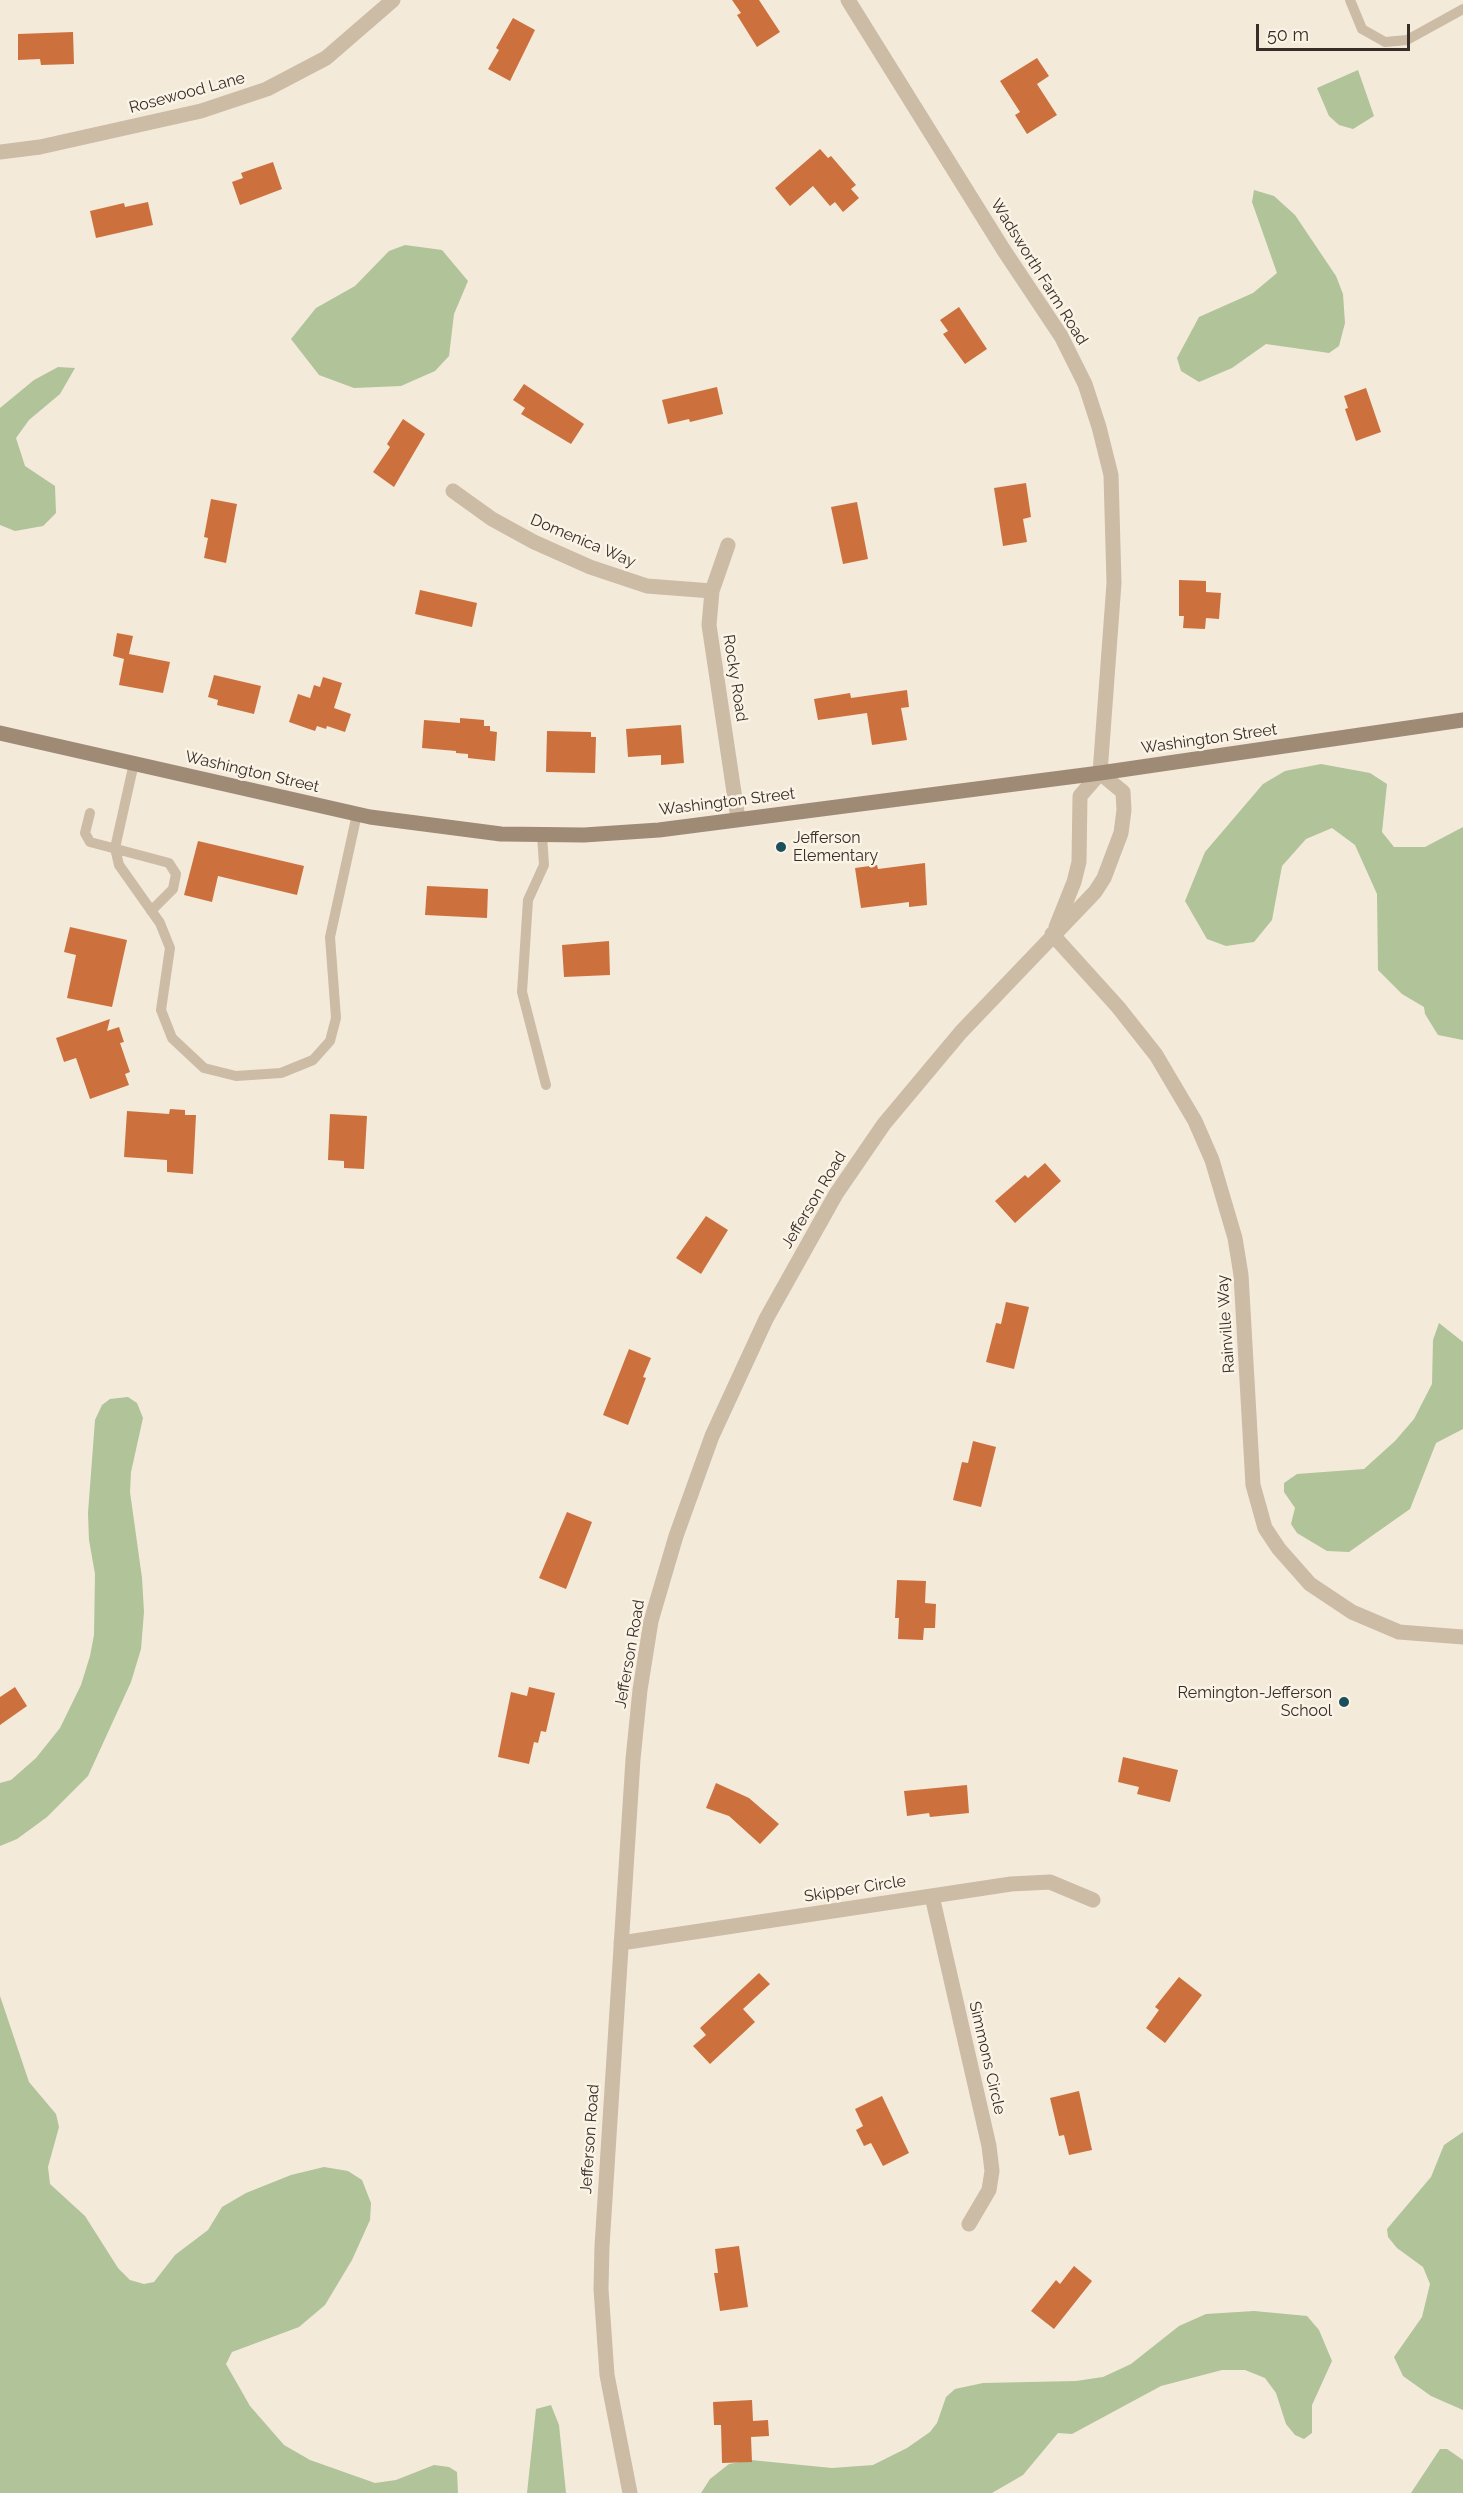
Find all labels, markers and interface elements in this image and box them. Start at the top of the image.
scale bar [1259,12,1414,50]
text: 50 m [1267,24,1309,45]
street label: Rosewood Lane [127,68,247,118]
street label: Wadsworth Farm Road [986,195,1092,349]
street label: Domenica Way [527,510,639,572]
street label: Rocky Road [719,633,751,723]
street label: Washington Street [1140,720,1278,758]
street label: Washington Street [183,747,321,797]
street label: Washington Street [658,784,796,820]
place label: Jefferson Elementary [793,828,878,866]
marker: Jefferson Elementary [774,840,788,854]
street label: Jefferson Road [777,1148,851,1252]
street label: Rainville Way [1213,1274,1239,1374]
street label: Jefferson Road [611,1598,649,1710]
place label: Remington-Jefferson School [1178,1683,1332,1721]
marker: Remington-Jefferson School [1337,1695,1351,1709]
street label: Skipper Circle [803,1871,907,1907]
street label: Simmons Circle [965,2000,1009,2116]
street label: Jefferson Road [577,2083,603,2195]

